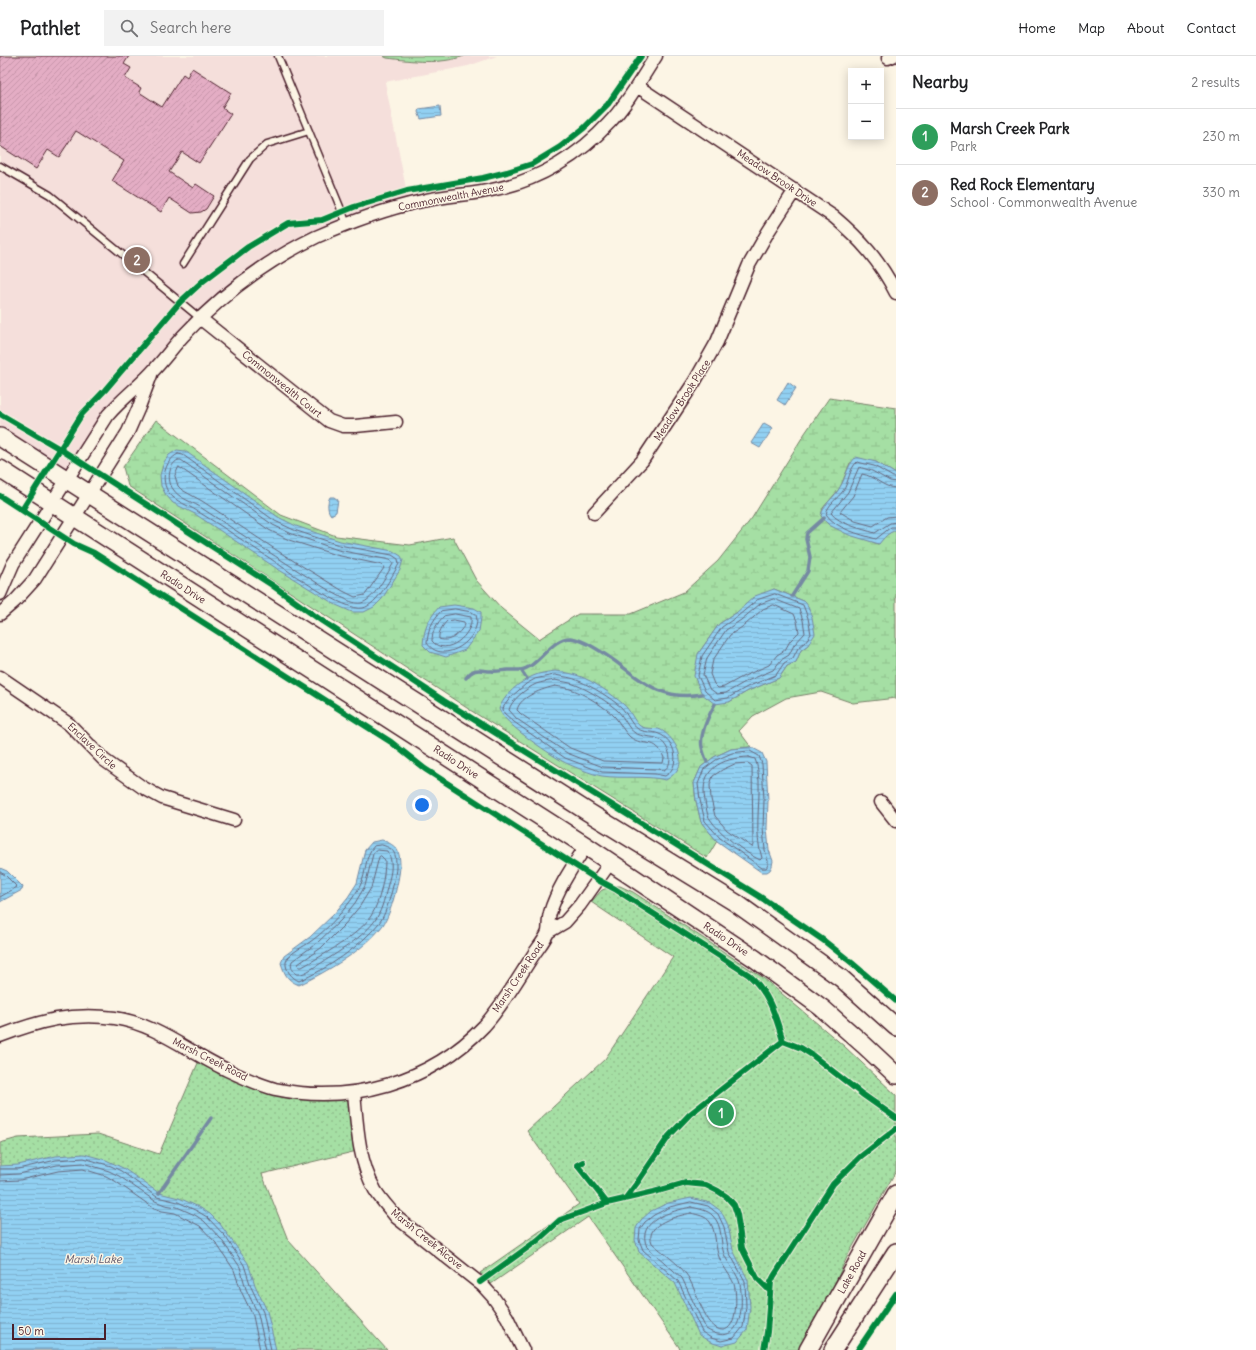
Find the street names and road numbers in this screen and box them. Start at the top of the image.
street label: Meadow Brook Drive [735,146,819,210]
street label: Commonwealth Avenue [397,180,505,214]
street label: Commonwealth Court [239,348,325,421]
street label: Meadow Brook Place [651,357,713,443]
street label: Radio Drive [158,567,208,607]
street label: Enclave Circle [65,720,119,772]
street label: Radio Drive [431,742,481,782]
street label: Radio Drive [701,919,751,959]
street label: Marsh Creek Road [490,939,547,1015]
street label: Marsh Creek Road [170,1034,250,1084]
street label: Marsh Creek Alcove [388,1206,466,1272]
street label: Lake Road [835,1248,869,1296]

